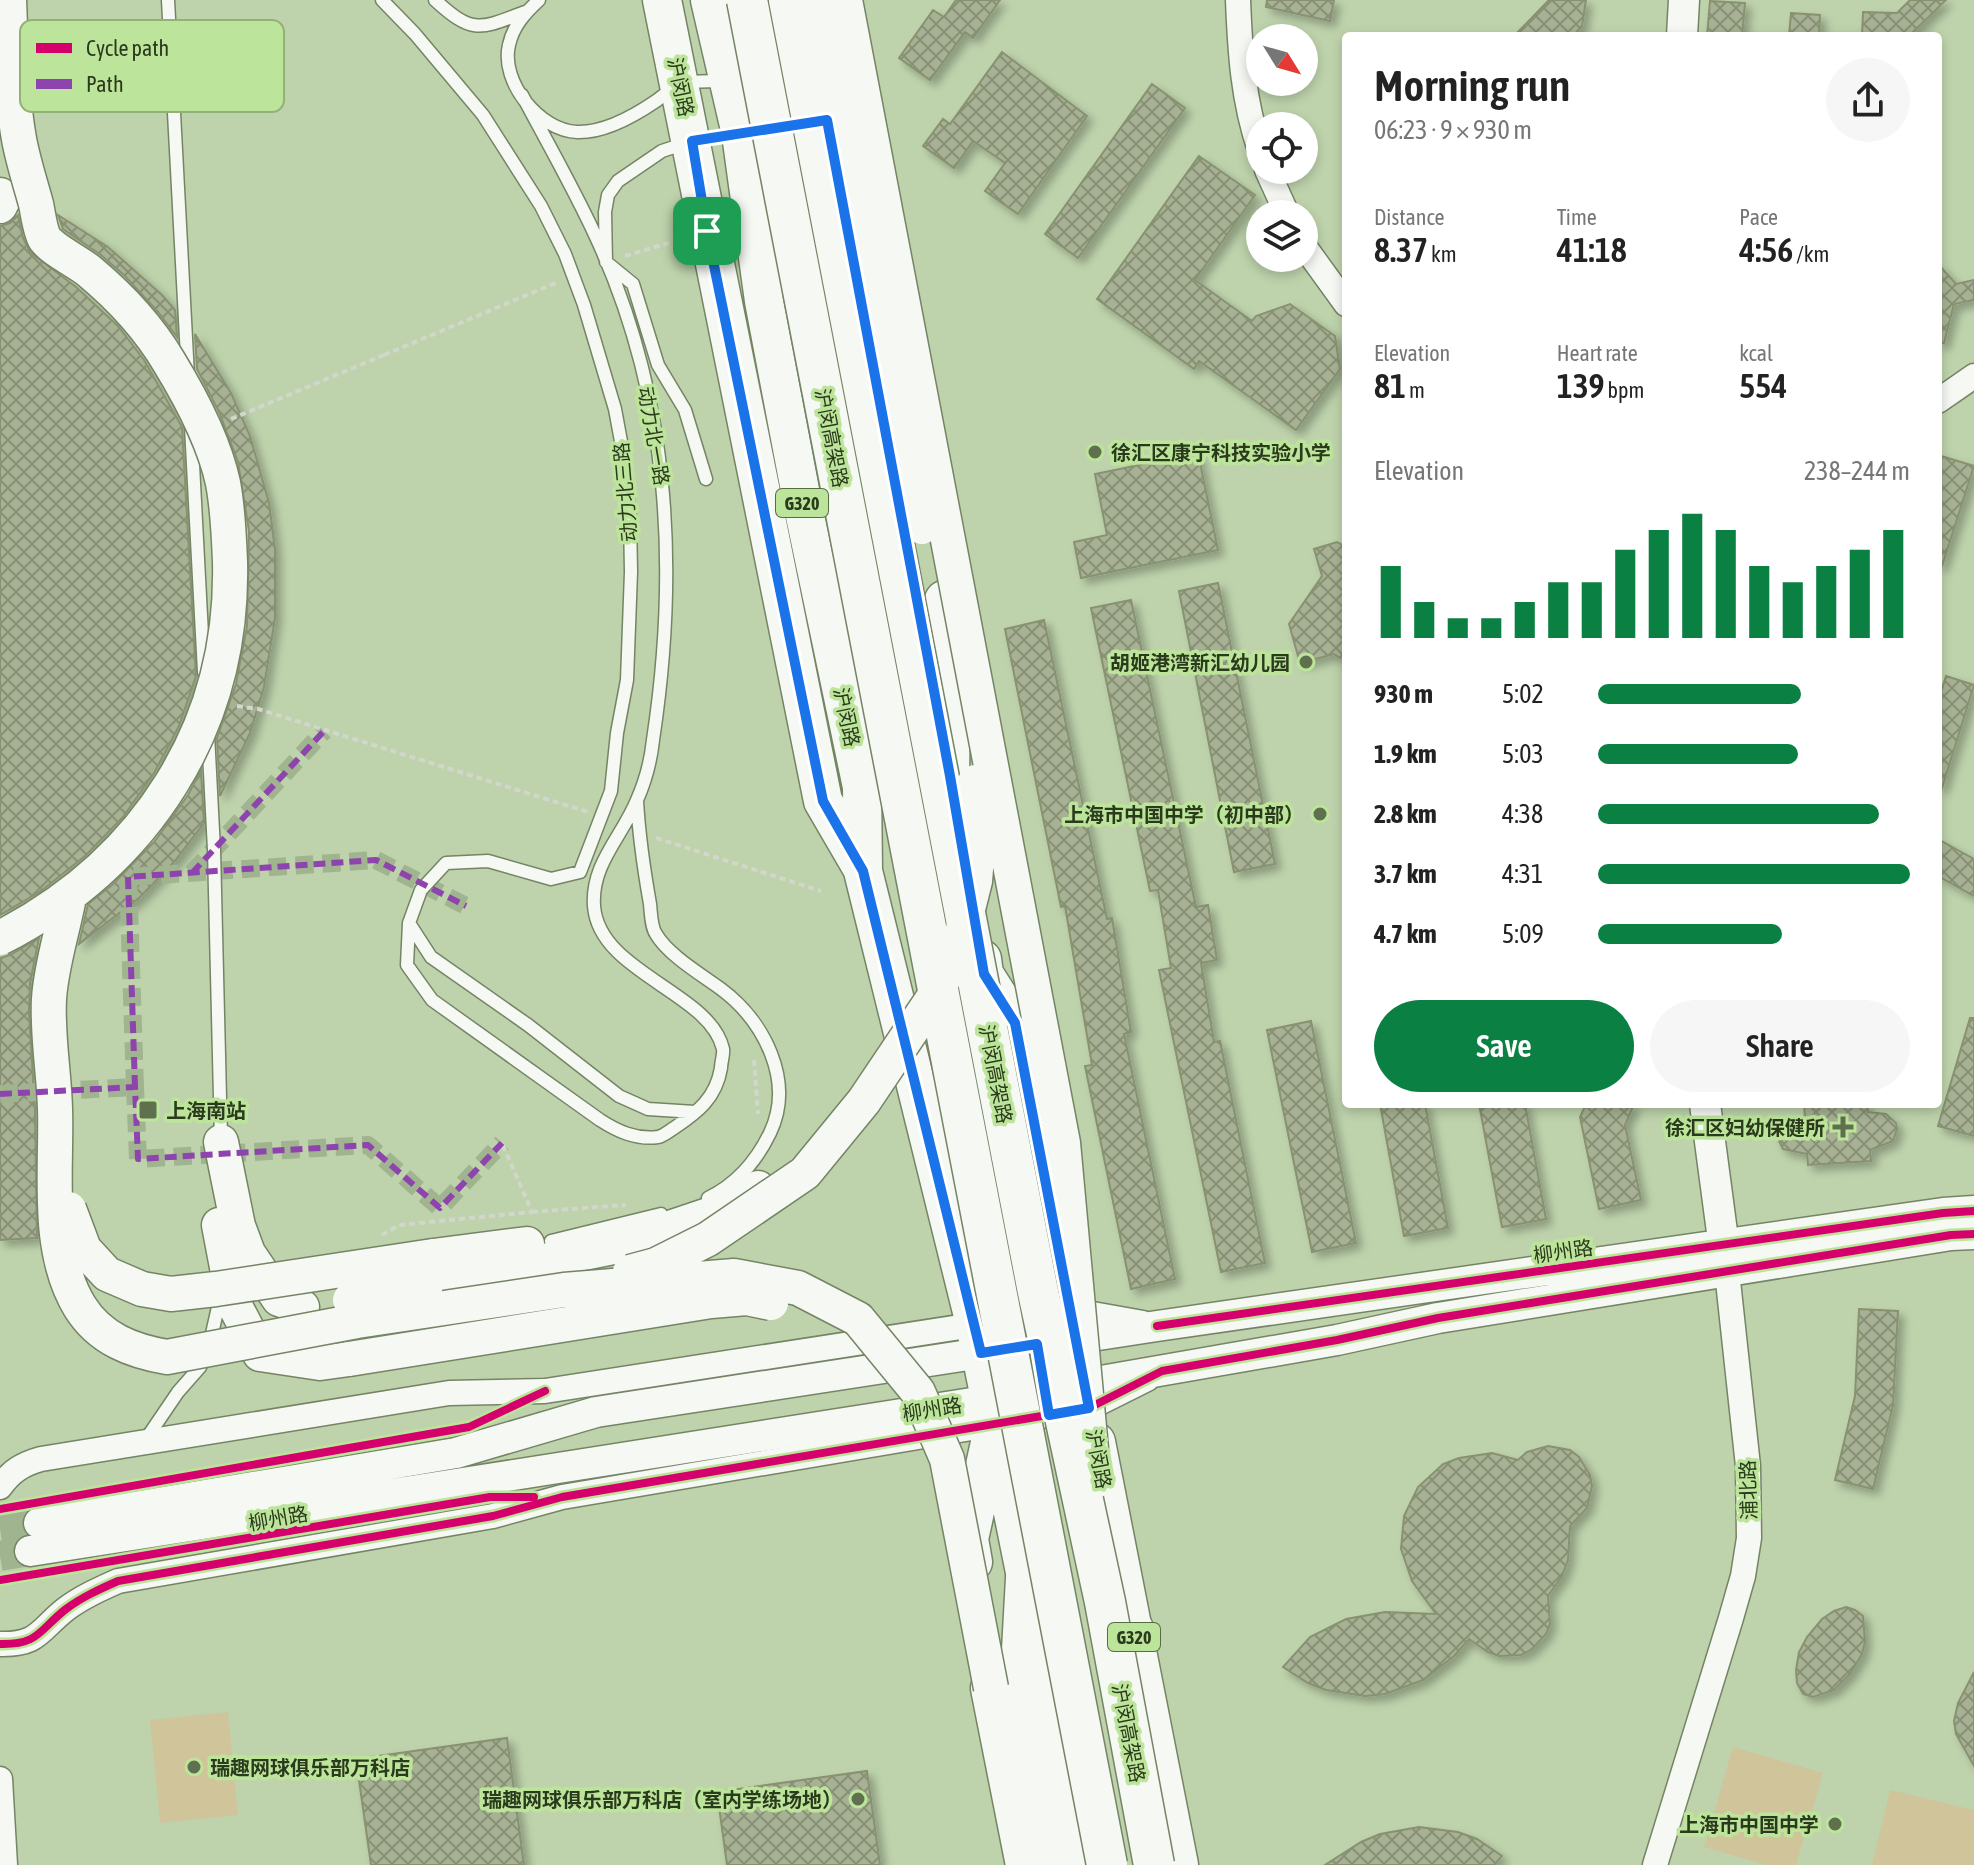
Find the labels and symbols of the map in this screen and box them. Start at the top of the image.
legend [20,20,284,112]
north arrow [1246,24,1318,96]
text: Cycle path [86,35,169,61]
street label: 沪闵路 [664,55,698,119]
text: Path [86,71,124,97]
pin [673,197,741,265]
street label: 动力北一路 [634,385,674,487]
street label: 沪闵高架路 [811,387,853,489]
street label: 动力北三路 [609,441,641,543]
place label: 徐汇区康宁科技实验小学 [1111,441,1331,464]
marker: 徐汇区康宁科技实验小学 [1086,443,1104,461]
road number: G320 [776,489,828,517]
place label: 胡姬港湾新汇幼儿园 [1110,651,1290,674]
marker: 胡姬港湾新汇幼儿园 [1297,653,1315,671]
street label: 沪闵路 [830,685,864,749]
place label: 上海市中国中学（初中部） [1064,803,1304,826]
marker: 上海市中国中学（初中部） [1311,805,1329,823]
street label: 沪闵高架路 [975,1023,1017,1125]
marker: 上海南站 [137,1099,159,1121]
place label: 上海南站 [166,1099,246,1122]
place label: 徐汇区妇幼保健所 [1665,1116,1825,1139]
marker: 徐汇区妇幼保健所 [1832,1116,1854,1138]
street label: 柳州路 [1532,1235,1594,1267]
street label: 柳州路 [901,1393,963,1425]
street label: 沪闵路 [1082,1427,1116,1491]
street label: 浦北路 [1735,1460,1761,1520]
street label: 柳州路 [246,1501,310,1535]
road number: G320 [1108,1623,1160,1651]
street label: 沪闵高架路 [1108,1682,1150,1784]
place label: 瑞趣网球俱乐部万科店 [210,1756,410,1779]
marker: 瑞趣网球俱乐部万科店 [185,1758,203,1776]
place label: 瑞趣网球俱乐部万科店（室内学练场地） [482,1788,842,1811]
marker: 瑞趣网球俱乐部万科店（室内学练场地） [849,1790,867,1808]
place label: 上海市中国中学 [1679,1813,1819,1836]
marker: 上海市中国中学 [1826,1815,1844,1833]

